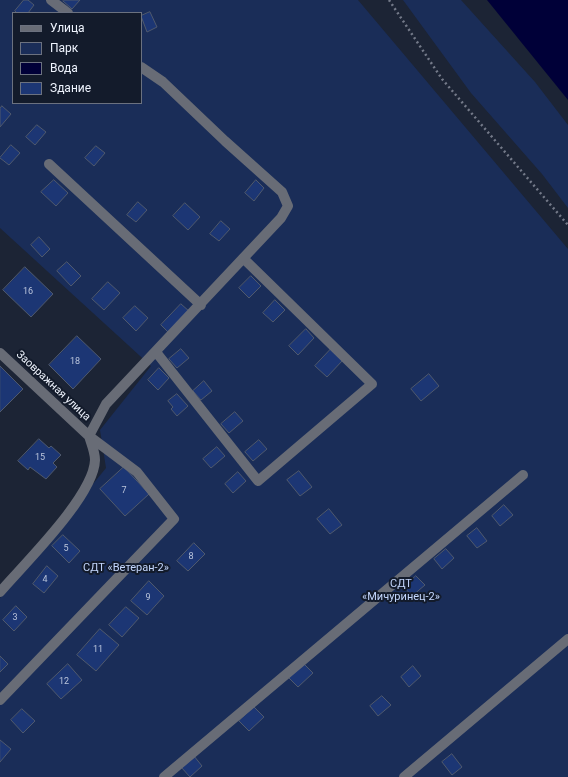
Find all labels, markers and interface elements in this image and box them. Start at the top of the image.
legend [12,12,142,104]
text: Улица [50,21,85,35]
text: Парк [50,41,78,55]
text: Вода [50,61,78,75]
text: Здание [50,81,91,95]
house number: 16 [23,287,33,297]
street label: Заовражная улица [13,348,93,424]
house number: 18 [70,357,80,367]
house number: 15 [35,453,45,463]
house number: 7 [121,486,127,496]
house number: 5 [63,544,69,554]
house number: 8 [188,552,194,562]
park label: СДТ «Ветеран-2» [83,561,169,575]
house number: 4 [42,575,48,585]
park label: СДТ «Мичуринец-2» [362,577,440,603]
house number: 9 [145,593,151,603]
house number: 3 [12,613,18,623]
house number: 11 [93,645,103,655]
house number: 12 [59,677,69,687]

